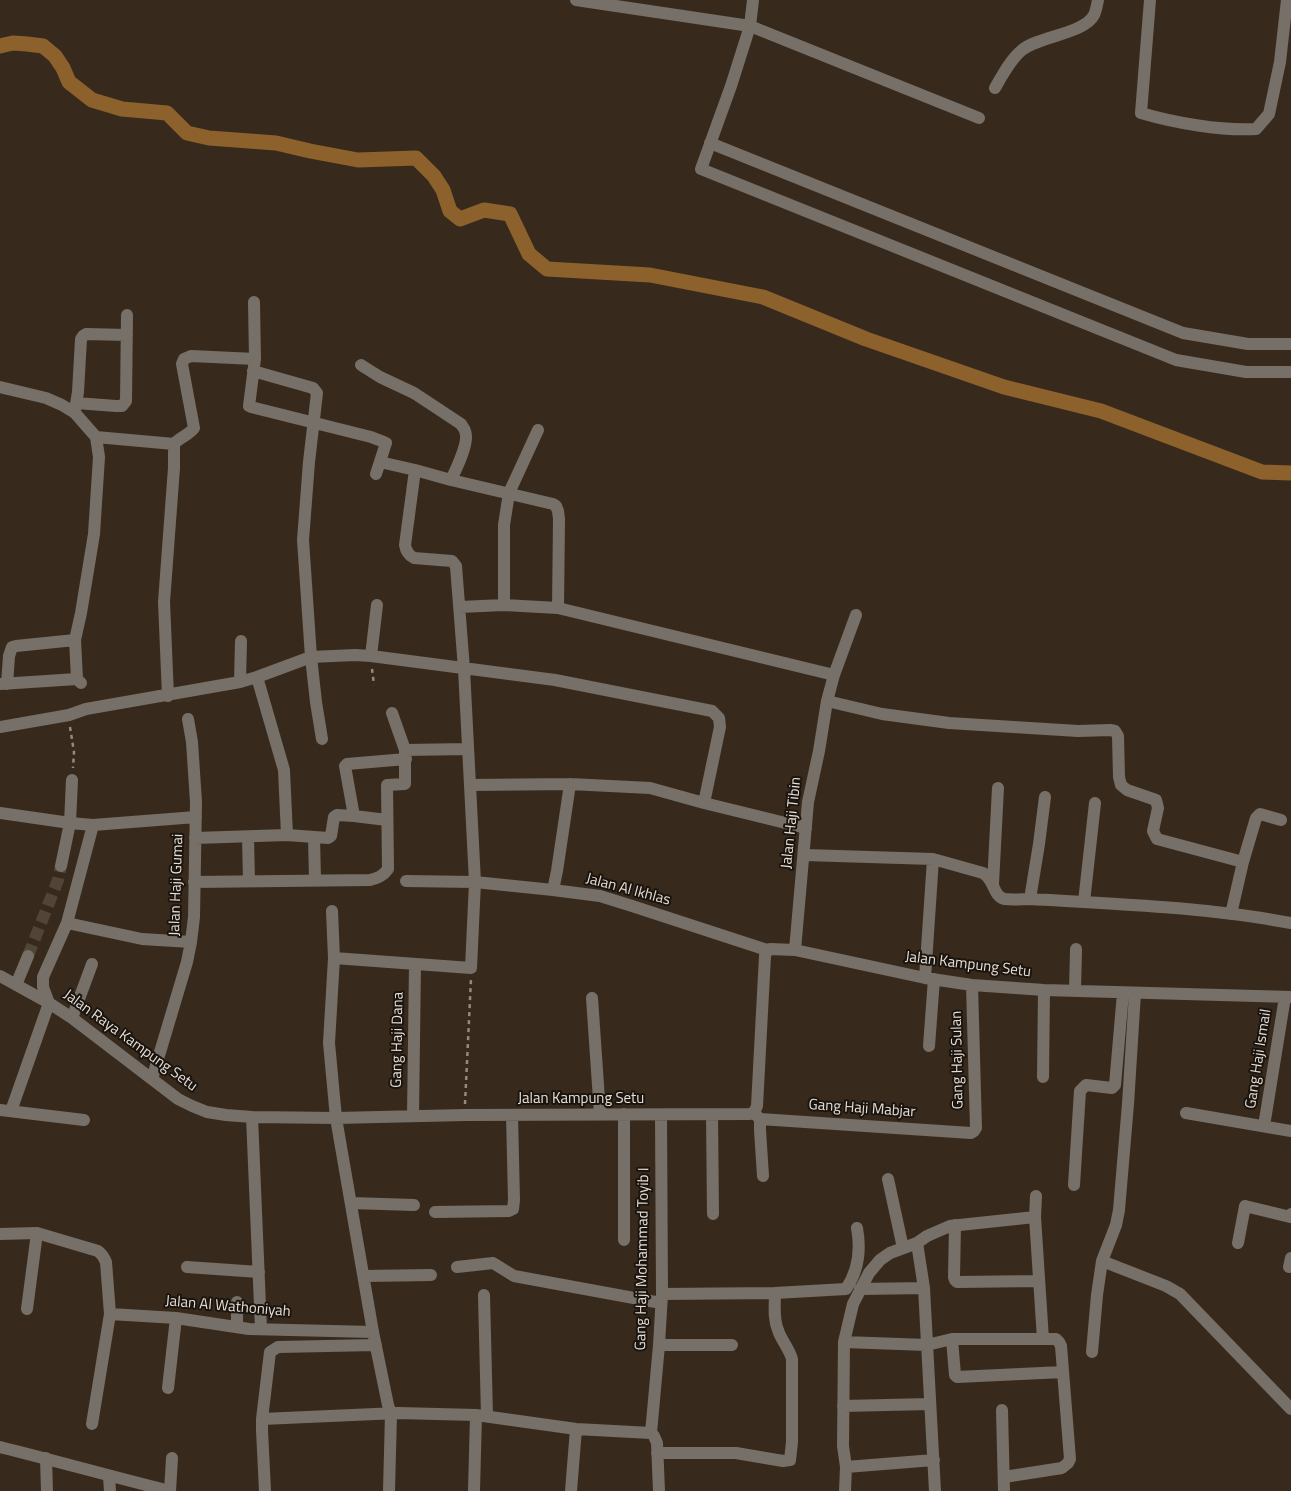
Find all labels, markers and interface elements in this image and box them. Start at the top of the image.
street label: Jalan Haji Tibin [778,776,806,870]
street label: Jalan Haji Gumai [166,834,188,936]
street label: Jalan Al Ikhlas [584,870,672,910]
street label: Jalan Kampung Setu [904,948,1032,982]
street label: Jalan Raya Kampung Setu [60,986,200,1096]
street label: Gang Haji Dana [388,992,408,1088]
street label: Gang Haji Ismail [1242,1008,1276,1110]
street label: Gang Haji Sulan [948,1011,968,1109]
street label: Jalan Kampung Setu [518,1090,644,1108]
street label: Gang Haji Mabjar [808,1096,916,1122]
street label: Gang Haji Mohammad Toyib I [632,1167,654,1351]
street label: Jalan Al Wathoniyah [165,1293,291,1321]

